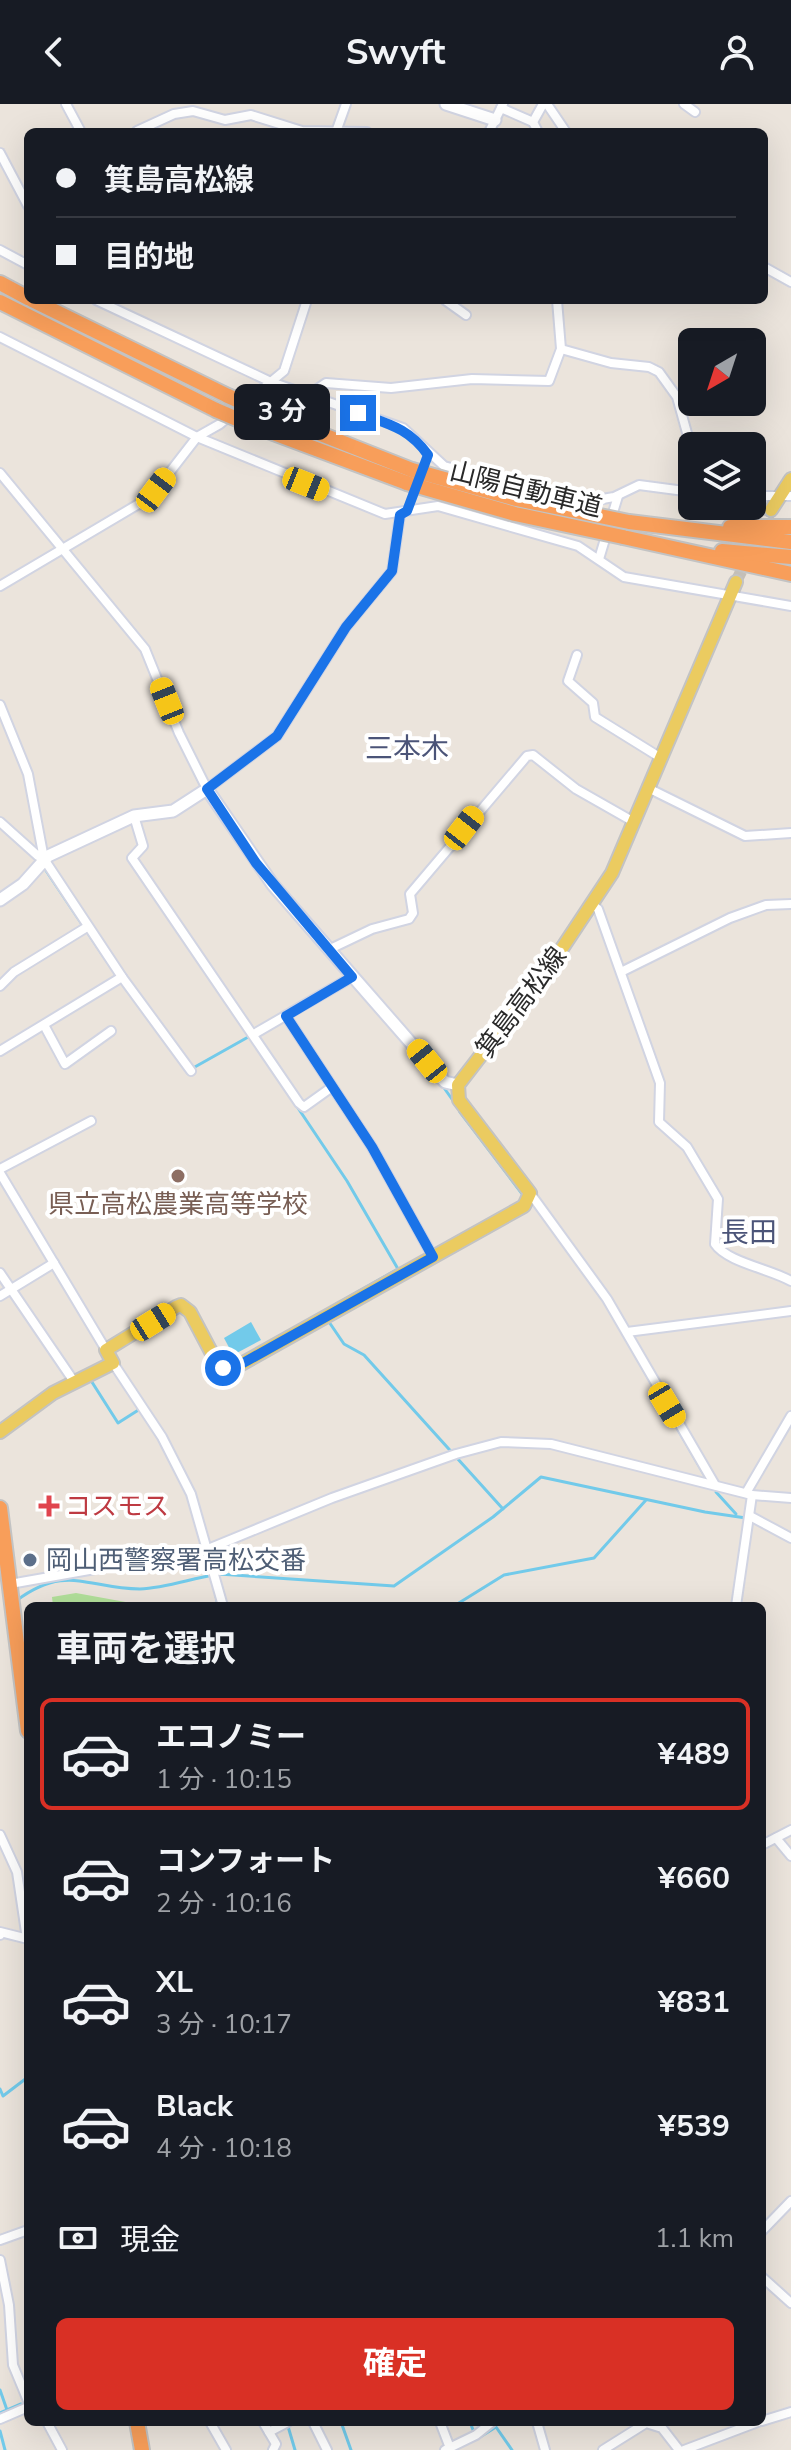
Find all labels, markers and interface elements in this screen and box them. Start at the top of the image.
text: Swyft [346,28,445,77]
icon: back [32,30,76,74]
icon: person [715,30,759,74]
text: 箕島高松線 [104,160,254,201]
text: 目的地 [104,237,194,278]
north arrow [678,328,766,416]
map controls [678,328,766,520]
callout: 3 分 [234,385,330,441]
text: 3 分 [258,394,306,429]
route end [340,395,376,431]
button: layers [678,432,766,520]
street label: 山陽自動車道 [446,454,606,525]
car [132,464,180,516]
car [279,464,333,504]
car [147,674,187,728]
district label: 三本木 [365,730,449,768]
car [440,802,488,854]
street label: 箕島高松線 [468,940,574,1065]
car [403,1035,451,1087]
marker: 県立高松農業高等学校 [169,1167,187,1185]
place label: 県立高松農業高等学校 [48,1187,308,1222]
district label: 長田 [721,1214,777,1252]
car [126,1299,180,1345]
route start [205,1350,241,1386]
car [644,1378,690,1432]
place label: コスモス [65,1489,169,1524]
marker: コスモス [40,1497,58,1515]
place label: 岡山西警察署高松交番 [46,1543,306,1578]
marker: 岡山西警察署高松交番 [21,1551,39,1569]
text: 車両を選択 [56,1625,236,1674]
text: エコノミー [156,1717,306,1758]
icon: car [60,1718,132,1790]
text: ¥489 [658,1734,730,1775]
text: 1 分 · 10:15 [156,1762,292,1797]
text: コンフォート [156,1841,335,1882]
icon: car [60,1842,132,1914]
text: ¥660 [658,1858,730,1899]
text: 2 分 · 10:16 [156,1886,292,1921]
text: XL [156,1962,193,2003]
icon: car [60,1966,132,2038]
text: ¥831 [658,1982,730,2023]
text: 3 分 · 10:17 [156,2007,292,2042]
text: Black [156,2086,233,2127]
icon: car [60,2090,132,2162]
text: ¥539 [658,2106,730,2147]
text: 4 分 · 10:18 [156,2131,292,2166]
icon: cash [56,2216,100,2260]
text: 現金 [120,2220,180,2261]
text: 1.1 km [655,2221,734,2256]
button: 確定 [56,2318,734,2410]

